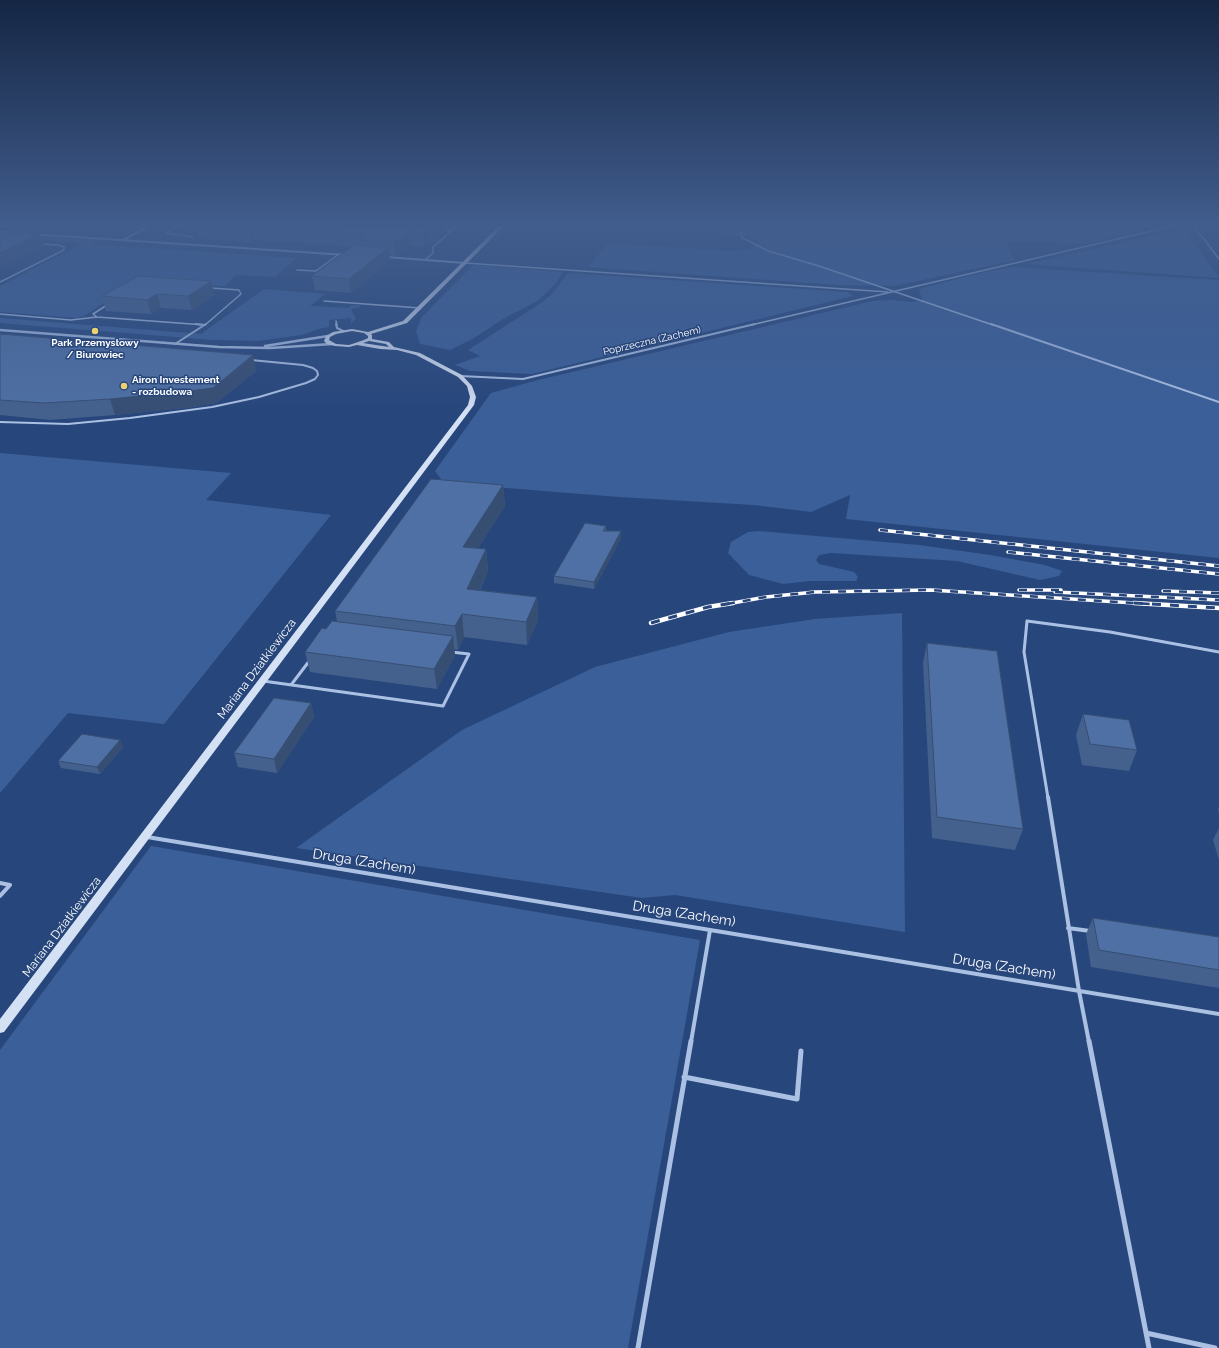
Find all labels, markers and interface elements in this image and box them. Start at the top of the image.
street label: Poprzeczna (Zachem) [602,324,702,358]
marker: Park Przemysłowy / Biurowiec [90,326,100,336]
place label: Park Przemysłowy / Biurowiec [51,337,139,360]
place label: Airon Investement - rozbudowa [132,374,220,398]
marker: Airon Investement - rozbudowa [119,381,129,391]
street label: Mariana Dziatkiewicza [215,616,299,722]
street label: Druga (Zachem) [311,846,417,878]
street label: Mariana Dziatkiewicza [20,874,104,980]
street label: Druga (Zachem) [631,898,737,930]
street label: Druga (Zachem) [951,951,1057,983]

